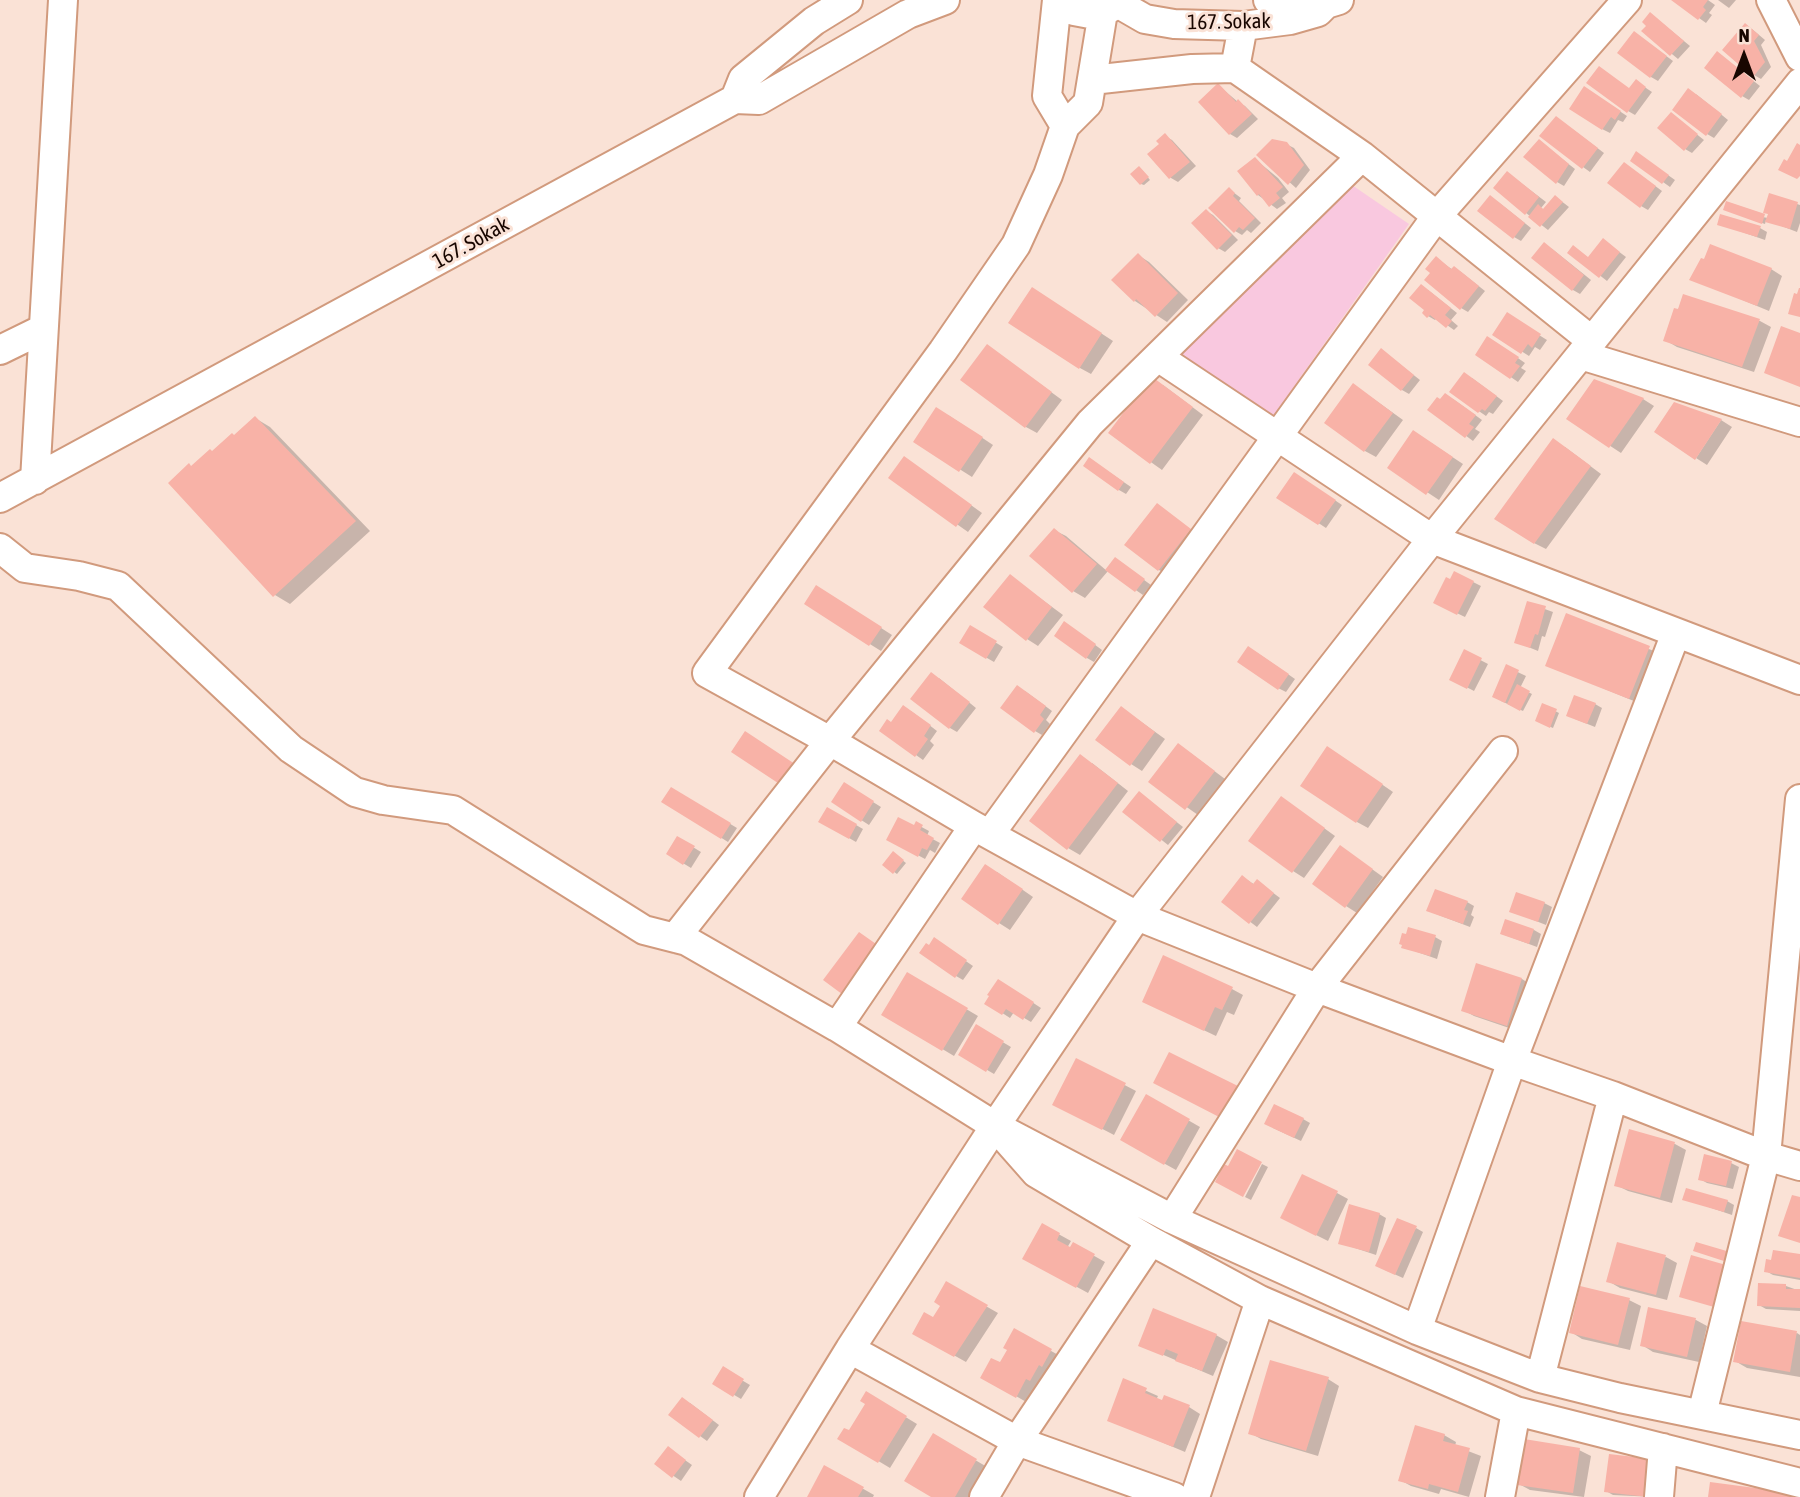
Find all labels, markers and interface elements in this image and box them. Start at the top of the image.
street label: 167. Sokak [1187,9,1271,35]
north arrow [1709,21,1779,91]
text: N [1738,24,1750,46]
street label: 167. Sokak [429,212,513,274]

